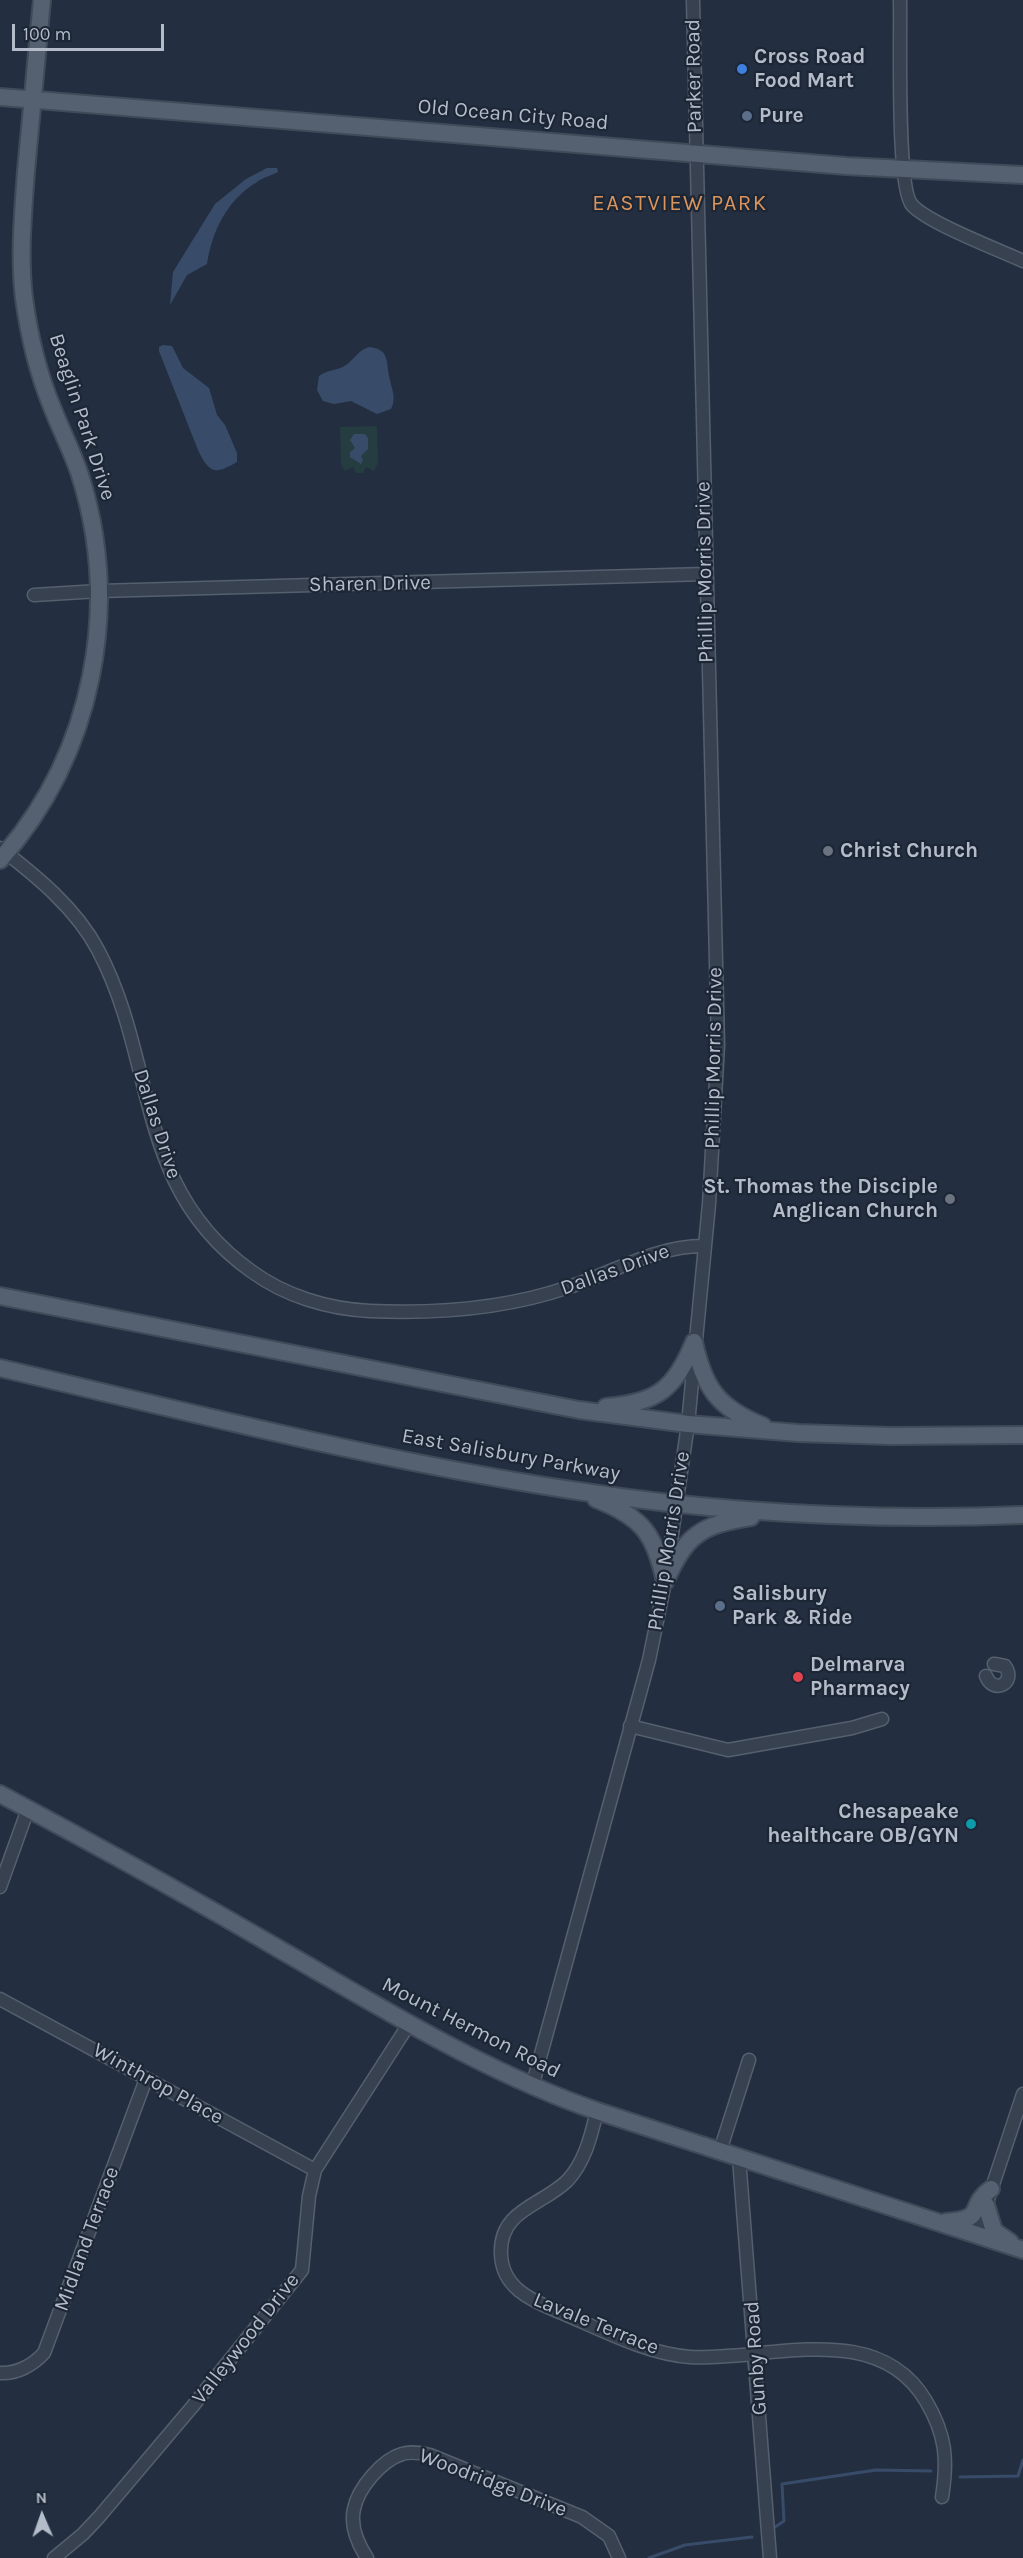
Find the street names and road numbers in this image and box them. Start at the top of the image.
street label: Parker Road [680,19,708,133]
street label: Old Ocean City Road [417,94,609,136]
street label: Beaglin Park Drive [43,331,121,503]
street label: Phillip Morris Drive [691,481,719,663]
street label: Sharen Drive [309,570,431,598]
street label: Phillip Morris Drive [700,967,728,1149]
street label: Dallas Drive [127,1066,187,1182]
street label: Dallas Drive [557,1239,673,1301]
street label: East Salisbury Parkway [400,1423,622,1487]
street label: Phillip Morris Drive [642,1449,696,1633]
street label: Mount Hermon Road [377,1972,565,2084]
street label: Winthrop Place [88,2038,228,2130]
street label: Midland Terrace [49,2163,125,2315]
street label: Valleywood Drive [187,2268,305,2410]
street label: Lavale Terrace [530,2287,662,2361]
street label: Gunby Road [739,2300,773,2416]
street label: Woodridge Drive [415,2443,571,2523]

